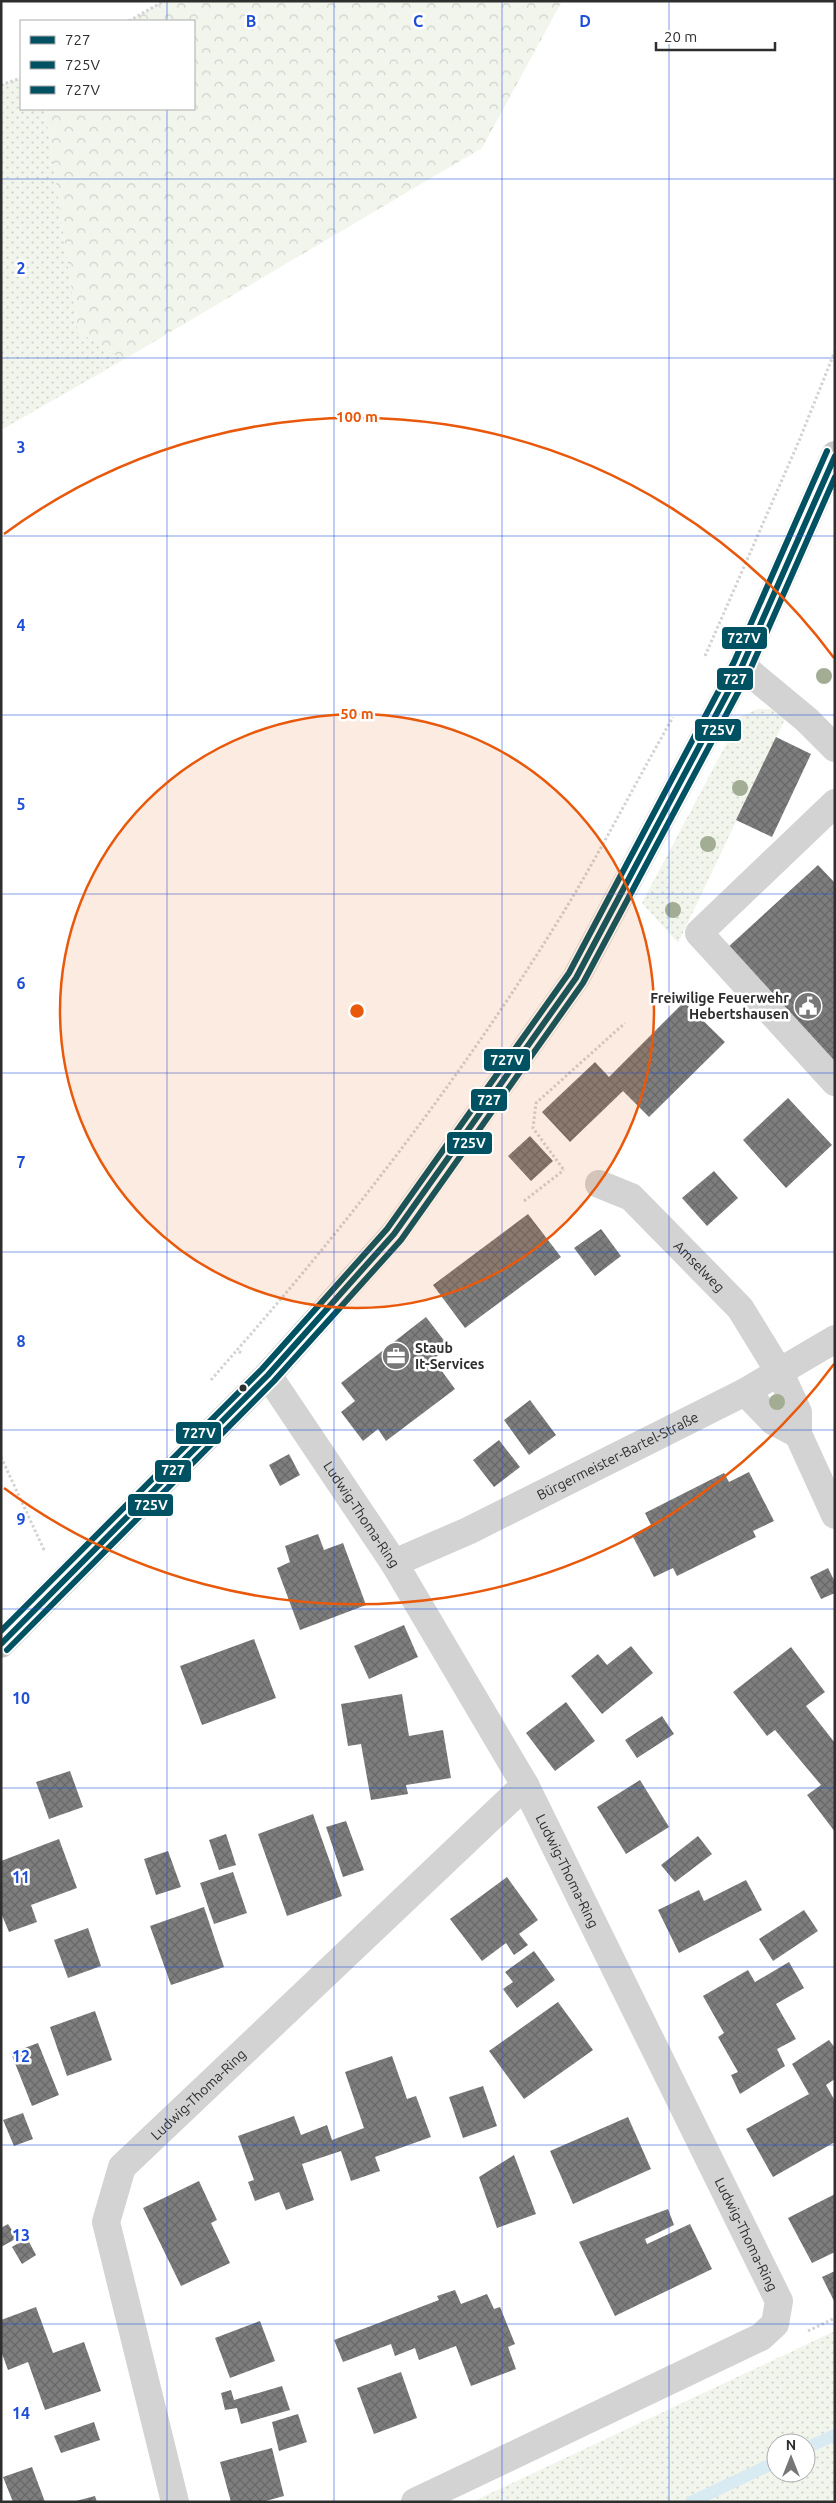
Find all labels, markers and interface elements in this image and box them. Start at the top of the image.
text: B [246,12,256,30]
text: C [413,12,423,30]
text: D [579,12,591,30]
legend [20,20,195,110]
scale bar [656,20,775,52]
text: 20 m [664,28,697,45]
text: 727 [65,31,90,48]
text: 725V [65,56,100,73]
text: 727V [65,81,100,98]
text: 2 [16,259,26,277]
text: 100 m [336,408,378,425]
text: 3 [16,438,26,456]
text: 4 [16,616,26,634]
line badge: 727V [721,626,768,650]
text: 727V [727,630,761,646]
line badge: 727 [716,667,754,691]
text: 727 [723,671,747,687]
text: 50 m [340,705,374,722]
line badge: 725V [694,718,742,742]
text: 725V [701,722,735,738]
text: 5 [16,795,26,813]
text: 6 [16,974,26,992]
place label: Freiwilige Feuerwehr Hebertshausen [650,990,789,1022]
public building icon: Freiwilige Feuerwehr Hebertshausen [793,991,823,1021]
centre of rings [348,1002,366,1020]
line badge: 727V [483,1048,531,1072]
text: 727V [490,1052,524,1068]
line badge: 727 [470,1088,508,1112]
text: 727 [477,1092,501,1108]
line badge: 725V [446,1131,493,1155]
text: 725V [452,1135,486,1151]
text: 7 [16,1153,26,1171]
street label: Amselweg [671,1238,728,1295]
text: 8 [16,1332,26,1350]
place label: Staub It-Services [415,1340,485,1372]
office icon: Staub It-Services [381,1341,411,1371]
unlabelled marker [238,1383,248,1393]
street label: Bürgermeister-Bartel-Straße [534,1409,701,1503]
line badge: 727V [175,1421,222,1445]
text: 727V [182,1425,216,1441]
street label: Ludwig-Thoma-Ring [320,1458,403,1571]
line badge: 727 [154,1459,192,1483]
text: 727 [161,1462,185,1478]
line badge: 725V [127,1493,174,1517]
text: 725V [134,1497,168,1513]
text: 9 [16,1510,26,1528]
text: 10 [12,1689,30,1707]
street label: Ludwig-Thoma-Ring [533,1812,602,1931]
text: 11 [12,1868,30,1886]
street label: Ludwig-Thoma-Ring [148,2046,249,2143]
text: 12 [12,2047,30,2065]
street label: Ludwig-Thoma-Ring [712,2175,781,2294]
text: 13 [12,2226,30,2244]
text: 14 [12,2404,30,2422]
north arrow [766,2433,816,2483]
text: N [786,2437,796,2453]

